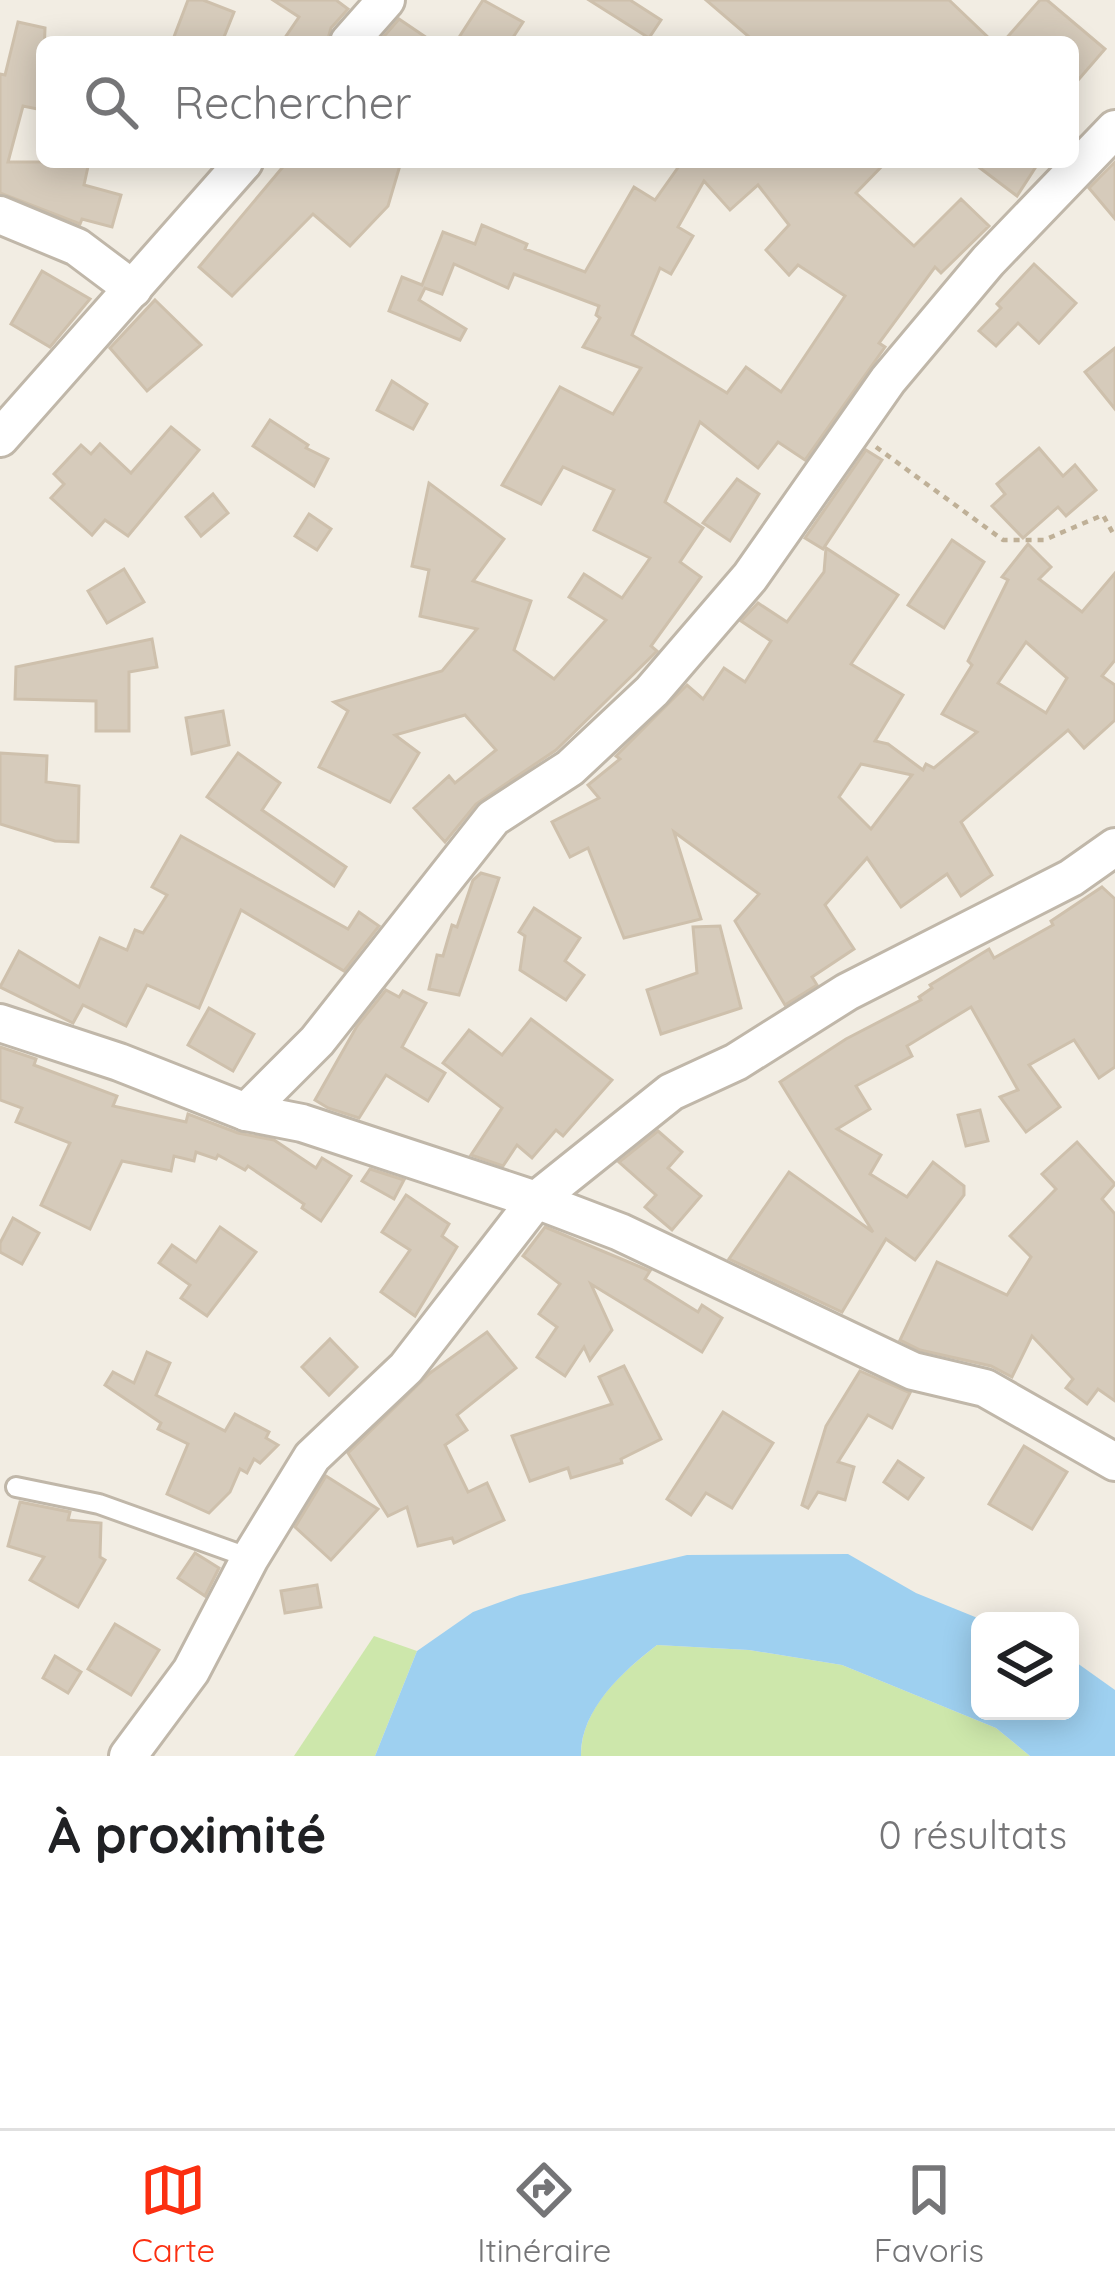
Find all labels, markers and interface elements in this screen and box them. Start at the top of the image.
search box [36,36,1079,168]
icon: search [78,69,144,135]
text: Rechercher [174,74,412,130]
map controls [971,1612,1079,1720]
button: layers [971,1612,1079,1720]
text: À proximité [48,1802,326,1866]
text: 0 résultats [878,1810,1067,1859]
tab: Carte [131,2157,215,2270]
tab: Itinéraire [477,2157,612,2270]
tab: Favoris [874,2157,984,2270]

